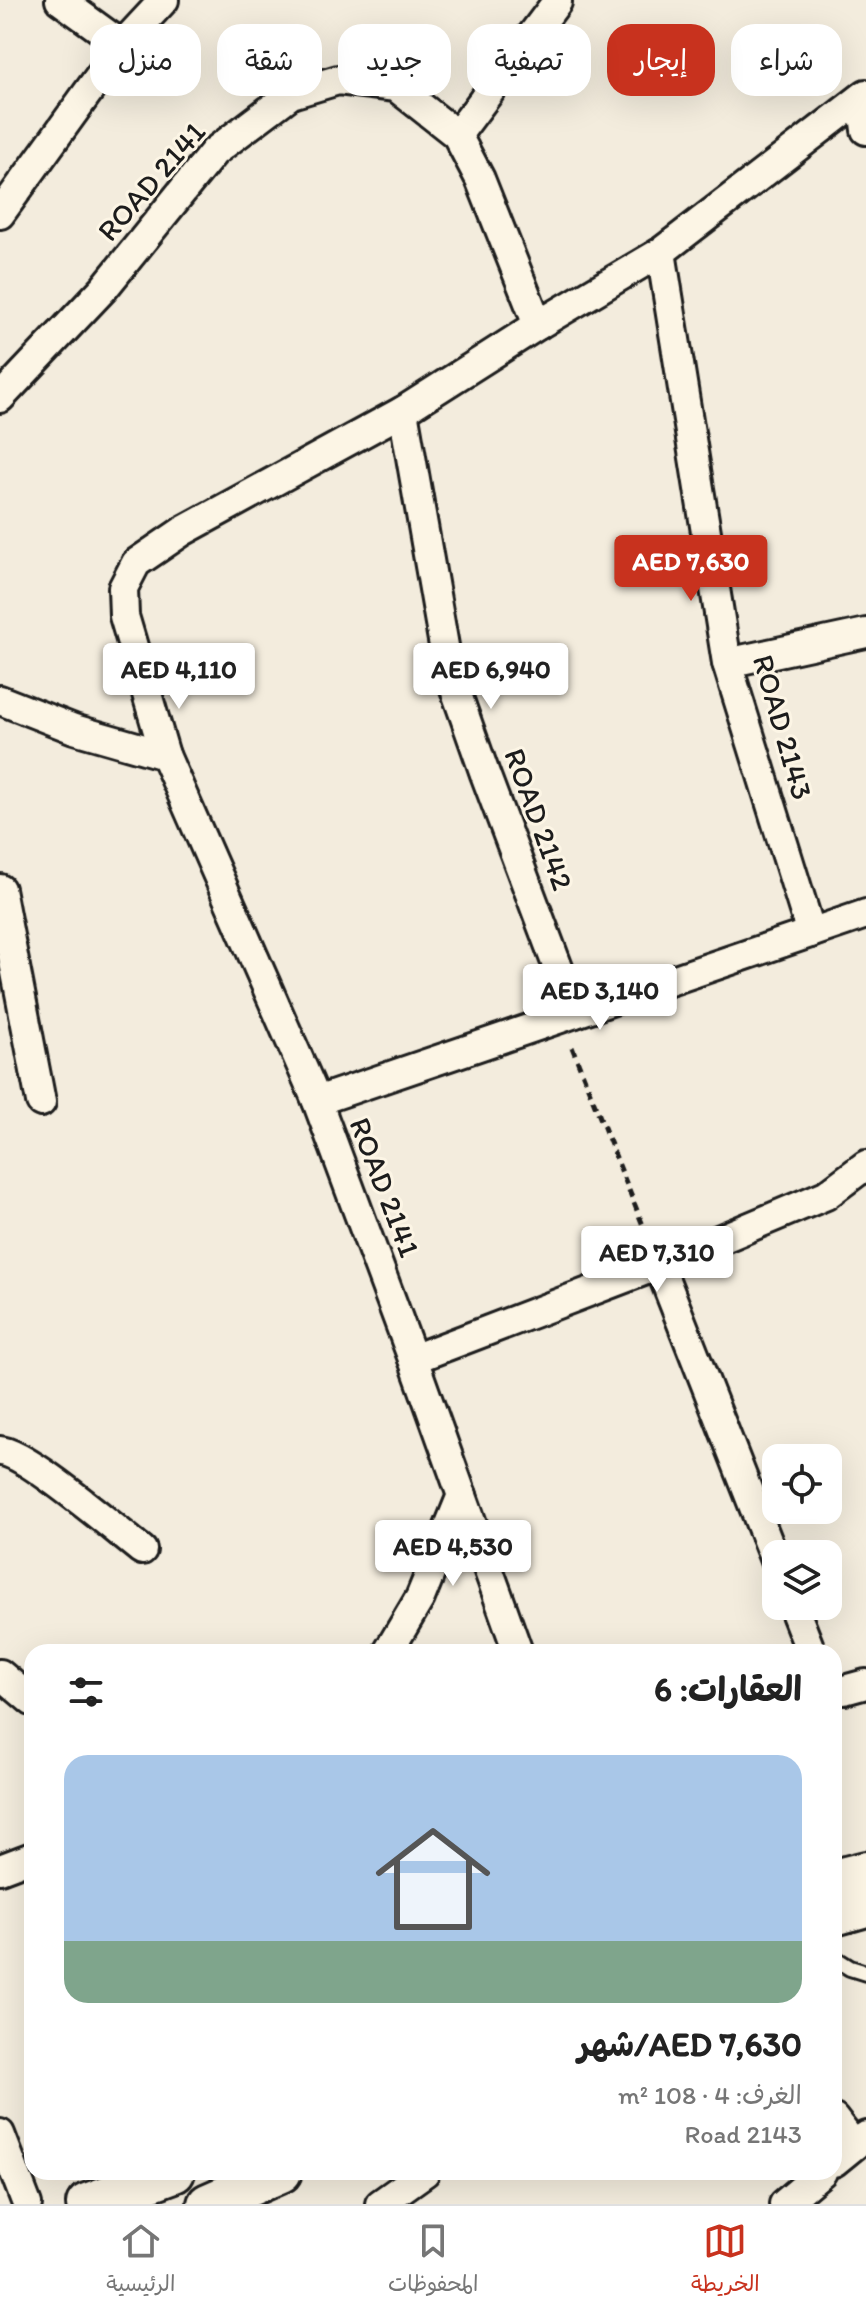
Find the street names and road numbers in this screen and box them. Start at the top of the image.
street label: ROAD 2141 [89,114,213,248]
street label: ROAD 2143 [745,650,821,804]
street label: ROAD 2142 [496,743,582,895]
street label: ROAD 2141 [341,1112,429,1262]

